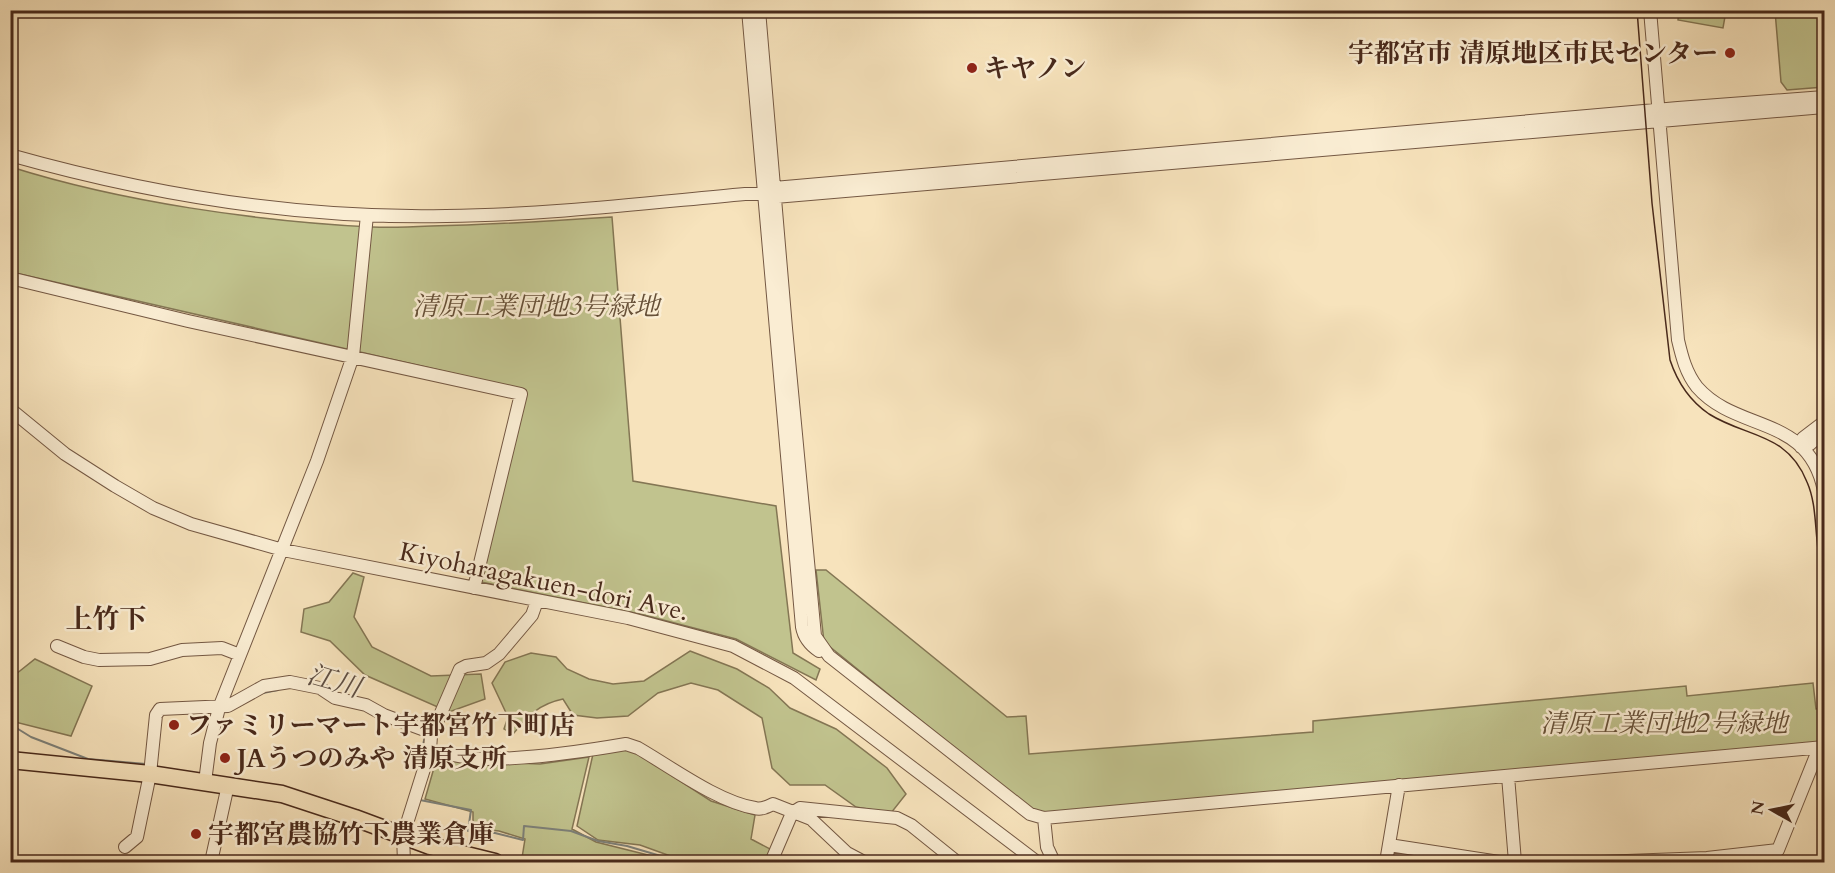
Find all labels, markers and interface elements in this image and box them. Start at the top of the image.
place label: 宇都宮市 清原地区市民センター [1348,36,1718,71]
marker: 宇都宮市 清原地区市民センター [1723,46,1737,60]
place label: キヤノン [984,51,1086,86]
marker: キヤノン [965,61,979,75]
park label: 清原工業団地3号緑地 [412,289,663,324]
street label: Kiyoharagakuen-dori Ave. [396,534,692,629]
district label: 上竹下 [66,601,147,638]
water label: 江川 [303,656,368,708]
park label: 清原工業団地2号緑地 [1540,706,1791,741]
place label: ファミリーマート宇都宮竹下町店 [186,708,575,743]
marker: ファミリーマート宇都宮竹下町店 [167,718,181,732]
place label: JAうつのみや 清原支所 [233,741,507,776]
marker: JAうつのみや 清原支所 [218,751,232,765]
north arrow [1742,780,1802,840]
text: N [1746,799,1770,816]
place label: 宇都宮農協竹下農業倉庫 [208,817,494,852]
marker: 宇都宮農協竹下農業倉庫 [189,827,203,841]

